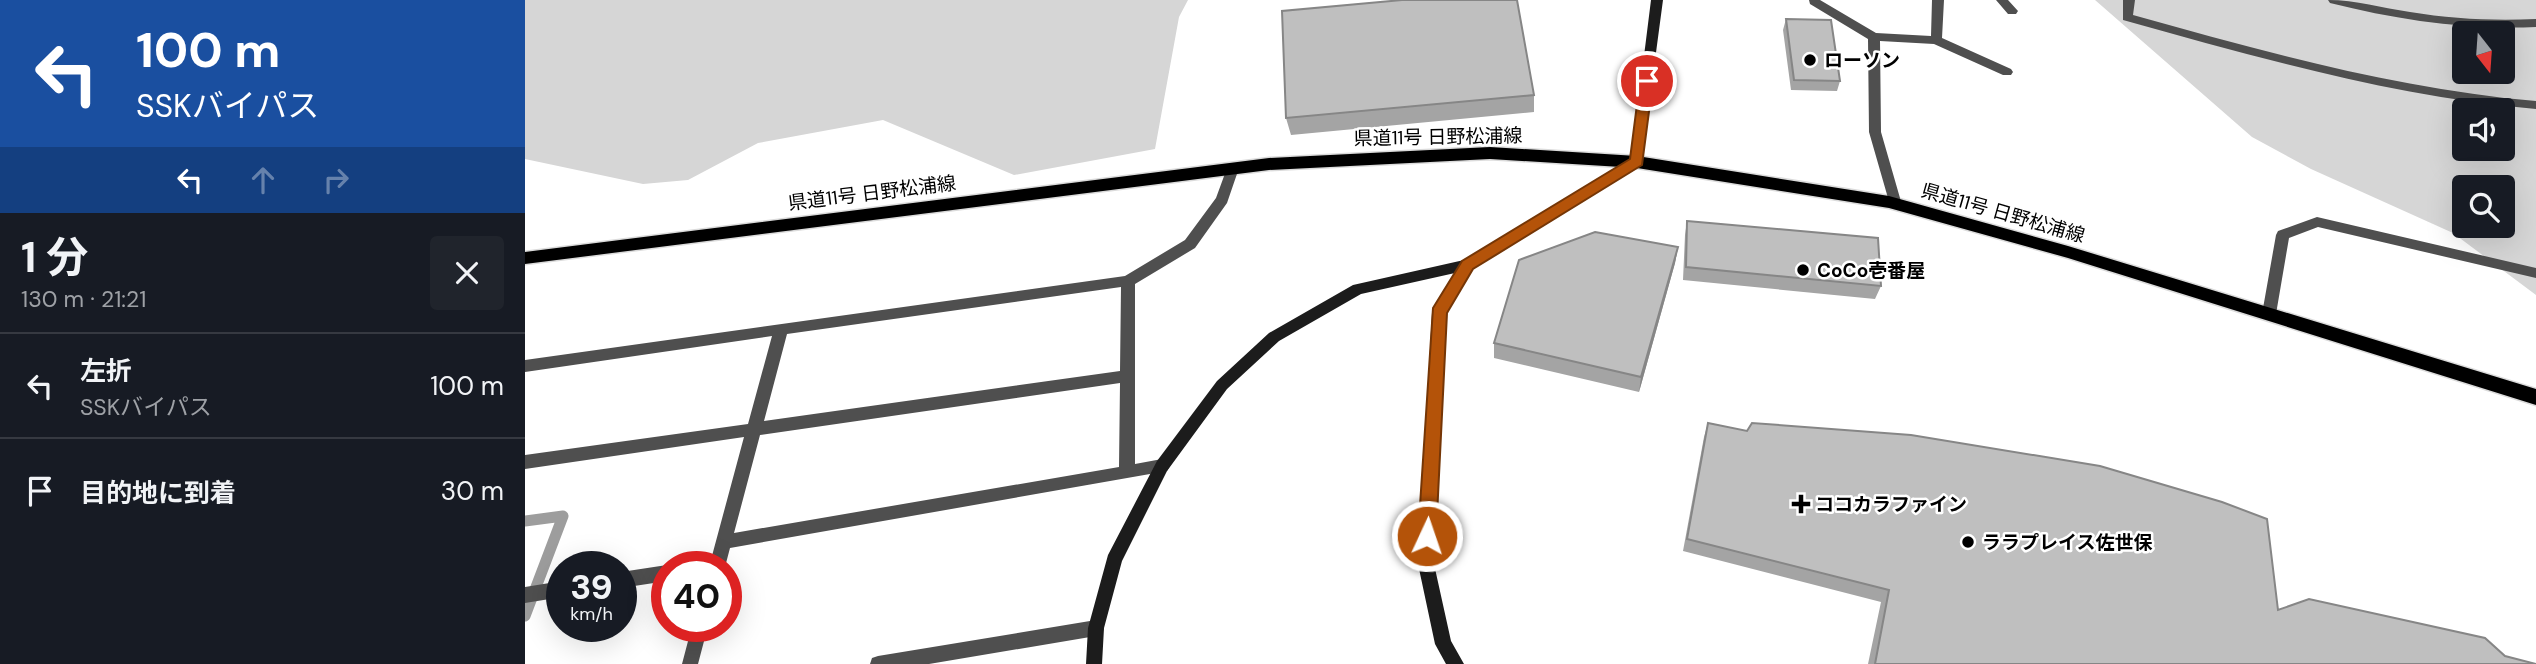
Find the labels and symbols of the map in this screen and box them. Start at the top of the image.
north arrow [2452,21,2515,84]
place label: ローソン [1824,48,1900,73]
pin [1617,51,1677,111]
marker: ローソン [1802,52,1818,68]
street label: 県道11号 日野松浦線 [1353,123,1523,151]
street label: 県道11号 日野松浦線 [787,170,957,216]
street label: 県道11号 日野松浦線 [1918,178,2088,248]
place label: CoCo壱番屋 [1817,258,1925,283]
marker: CoCo壱番屋 [1795,262,1811,278]
place label: ココカラファイン [1815,492,1967,517]
marker: ココカラファイン [1793,496,1809,512]
position arrow [1390,499,1464,573]
place label: ララプレイス佐世保 [1982,530,2152,555]
marker: ララプレイス佐世保 [1960,534,1976,550]
speed limit sign: 40 [651,551,742,642]

